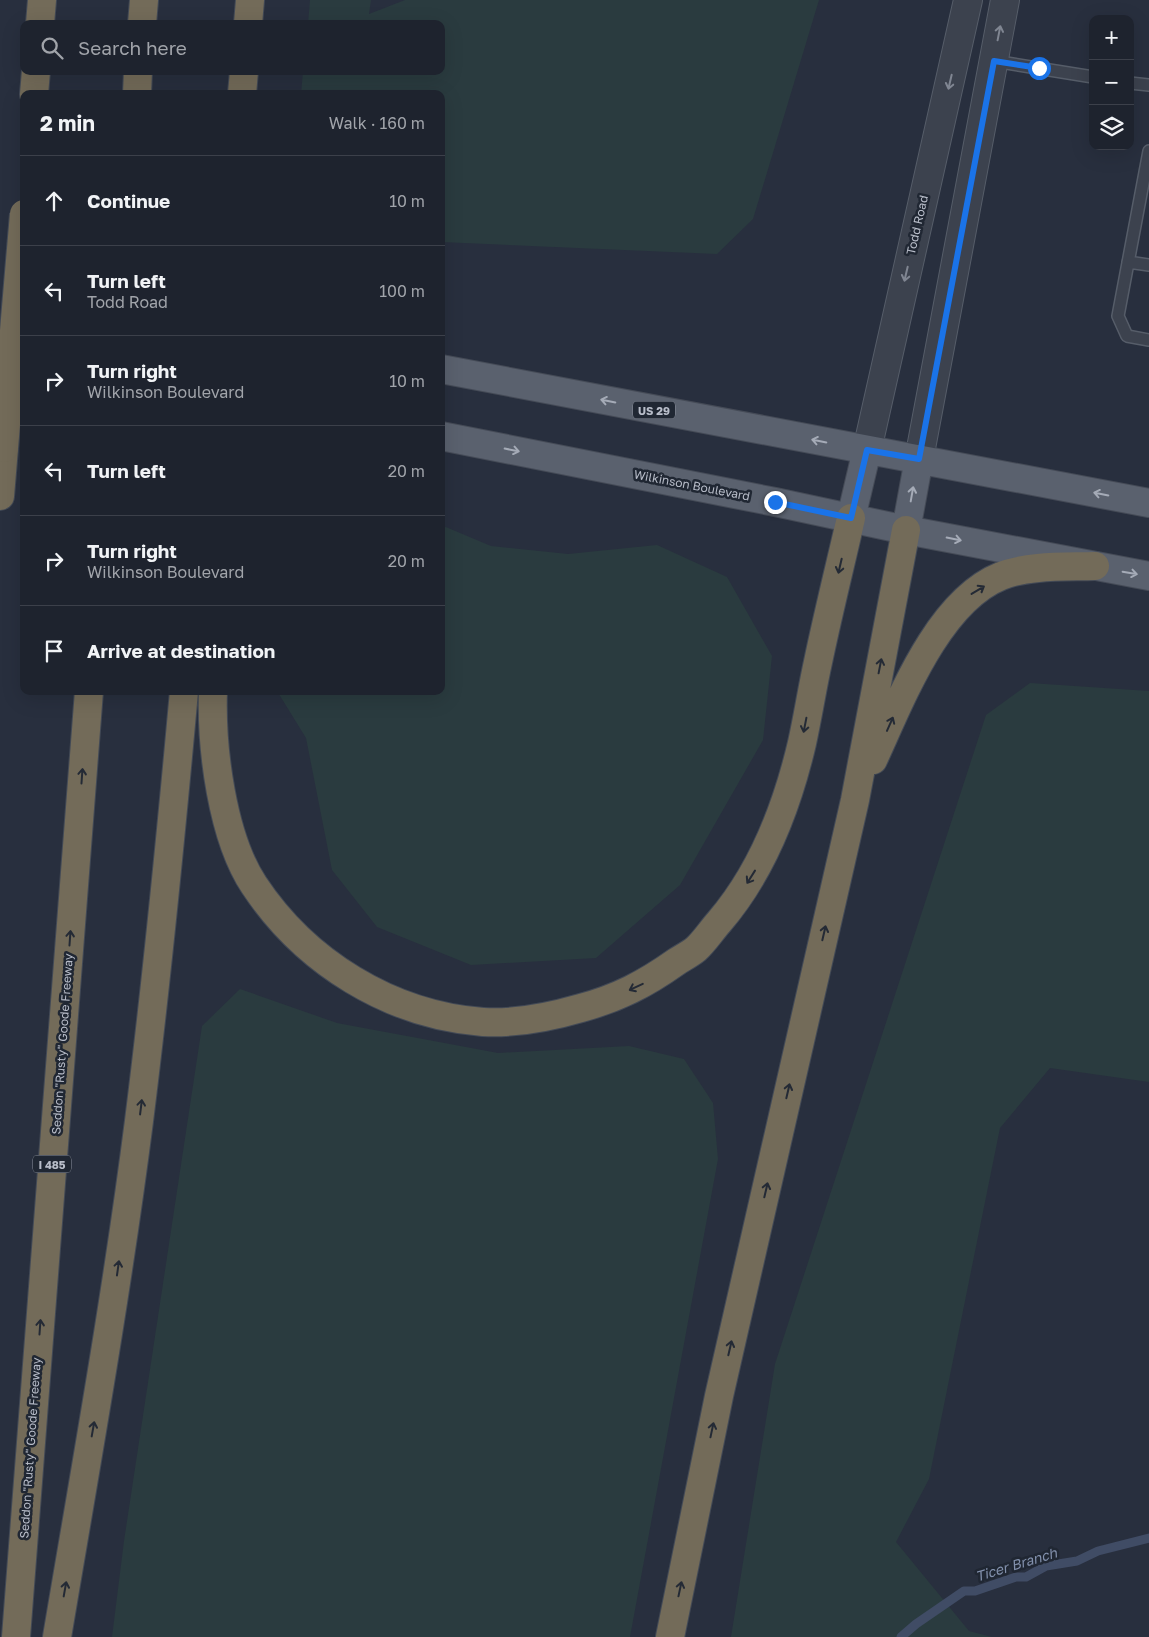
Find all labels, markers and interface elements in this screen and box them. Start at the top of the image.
map controls [1089,15,1134,150]
button: + [1089,15,1134,60]
search box [20,20,445,75]
one-way arrow [994,25,1004,41]
icon: search [38,34,66,62]
text: Search here [78,36,187,59]
route start [1028,57,1051,80]
button: − [1089,60,1134,105]
one-way arrow [945,73,954,89]
button: layers [1089,105,1134,150]
text: 2 min [40,110,95,136]
text: Walk · 160 m [329,113,425,133]
icon: ahead [40,187,68,215]
text: Continue [87,189,170,212]
text: 10 m [389,191,425,211]
street label: Todd Road [903,194,931,256]
one-way arrow [901,266,910,282]
text: Turn left [87,269,166,292]
icon: left [40,277,68,305]
text: 100 m [379,281,425,301]
text: Todd Road [87,292,168,312]
text: Turn right [87,359,177,382]
icon: right [40,367,68,395]
text: 10 m [389,371,425,391]
text: Wilkinson Boulevard [87,382,244,402]
one-way arrow [600,396,616,405]
road number: US 29 [633,402,675,418]
one-way arrow [812,436,828,445]
one-way arrow [504,446,520,455]
icon: left [40,457,68,485]
text: Turn left [87,459,166,482]
text: 20 m [388,461,425,481]
street label: Wilkinson Boulevard [633,466,751,504]
one-way arrow [908,487,918,503]
one-way arrow [1094,488,1110,498]
route end [764,491,787,514]
one-way arrow [945,535,961,544]
text: Turn right [87,539,177,562]
icon: right [40,547,68,575]
text: 20 m [388,551,425,571]
one-way arrow [835,557,844,573]
text: Wilkinson Boulevard [87,562,244,582]
one-way arrow [1122,568,1138,578]
one-way arrow [971,584,985,594]
icon: arrive [40,637,68,665]
text: Arrive at destination [87,639,275,662]
one-way arrow [876,658,886,674]
one-way arrow [800,716,810,732]
one-way arrow [885,717,895,732]
one-way arrow [78,768,87,784]
one-way arrow [745,869,755,883]
one-way arrow [820,925,830,941]
one-way arrow [65,930,75,946]
street label: Seddon "Rusty" Goode Freeway [48,953,76,1135]
one-way arrow [629,983,644,993]
one-way arrow [784,1084,793,1100]
one-way arrow [136,1100,146,1116]
road number: I 485 [33,1156,71,1172]
one-way arrow [762,1182,771,1198]
one-way arrow [113,1261,123,1277]
one-way arrow [35,1319,44,1335]
one-way arrow [726,1341,735,1357]
street label: Seddon "Rusty" Goode Freeway [16,1357,44,1539]
one-way arrow [88,1421,98,1437]
one-way arrow [708,1422,717,1438]
water label: Ticer Branch [973,1543,1060,1584]
one-way arrow [61,1581,71,1597]
one-way arrow [675,1582,685,1598]

